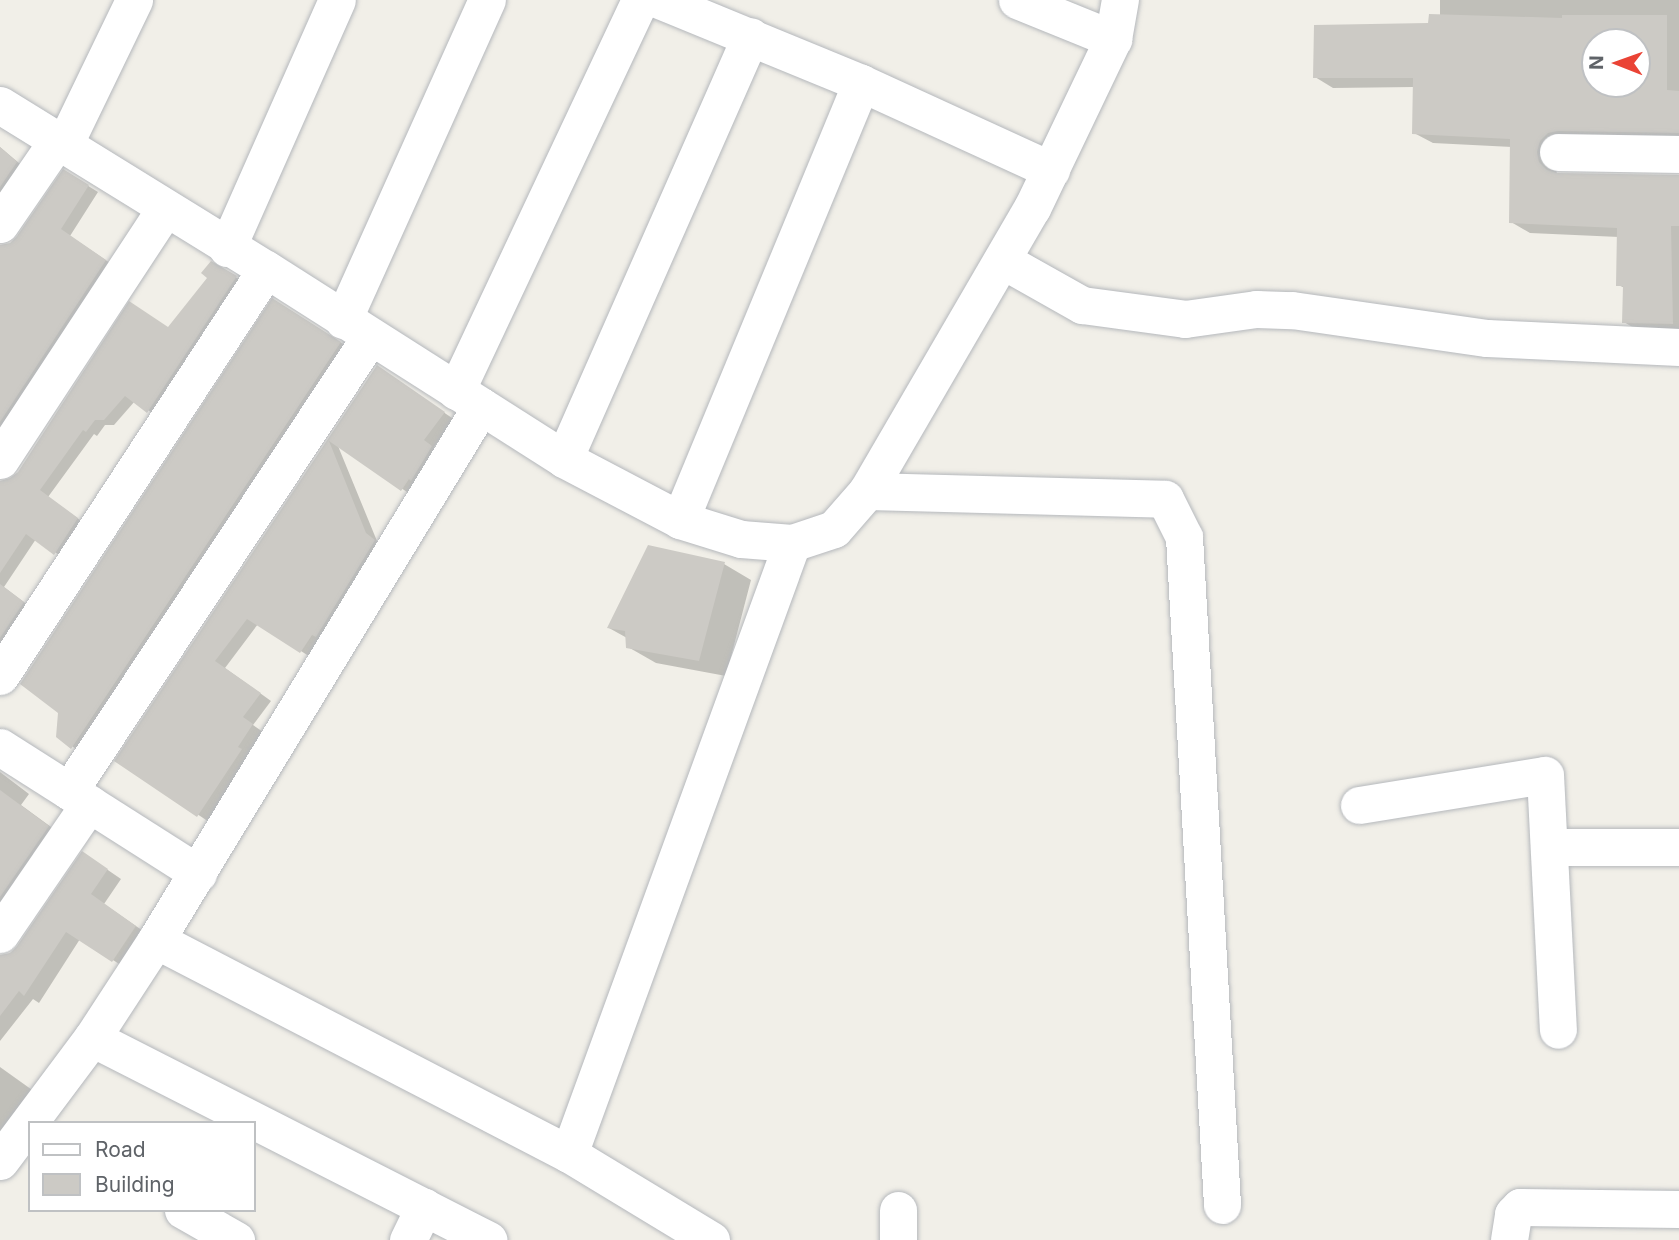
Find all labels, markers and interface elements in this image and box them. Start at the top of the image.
north arrow [1581,28,1651,98]
text: N [1585,55,1608,70]
legend [28,1121,256,1212]
text: Road [95,1137,146,1162]
text: Building [95,1172,175,1197]

